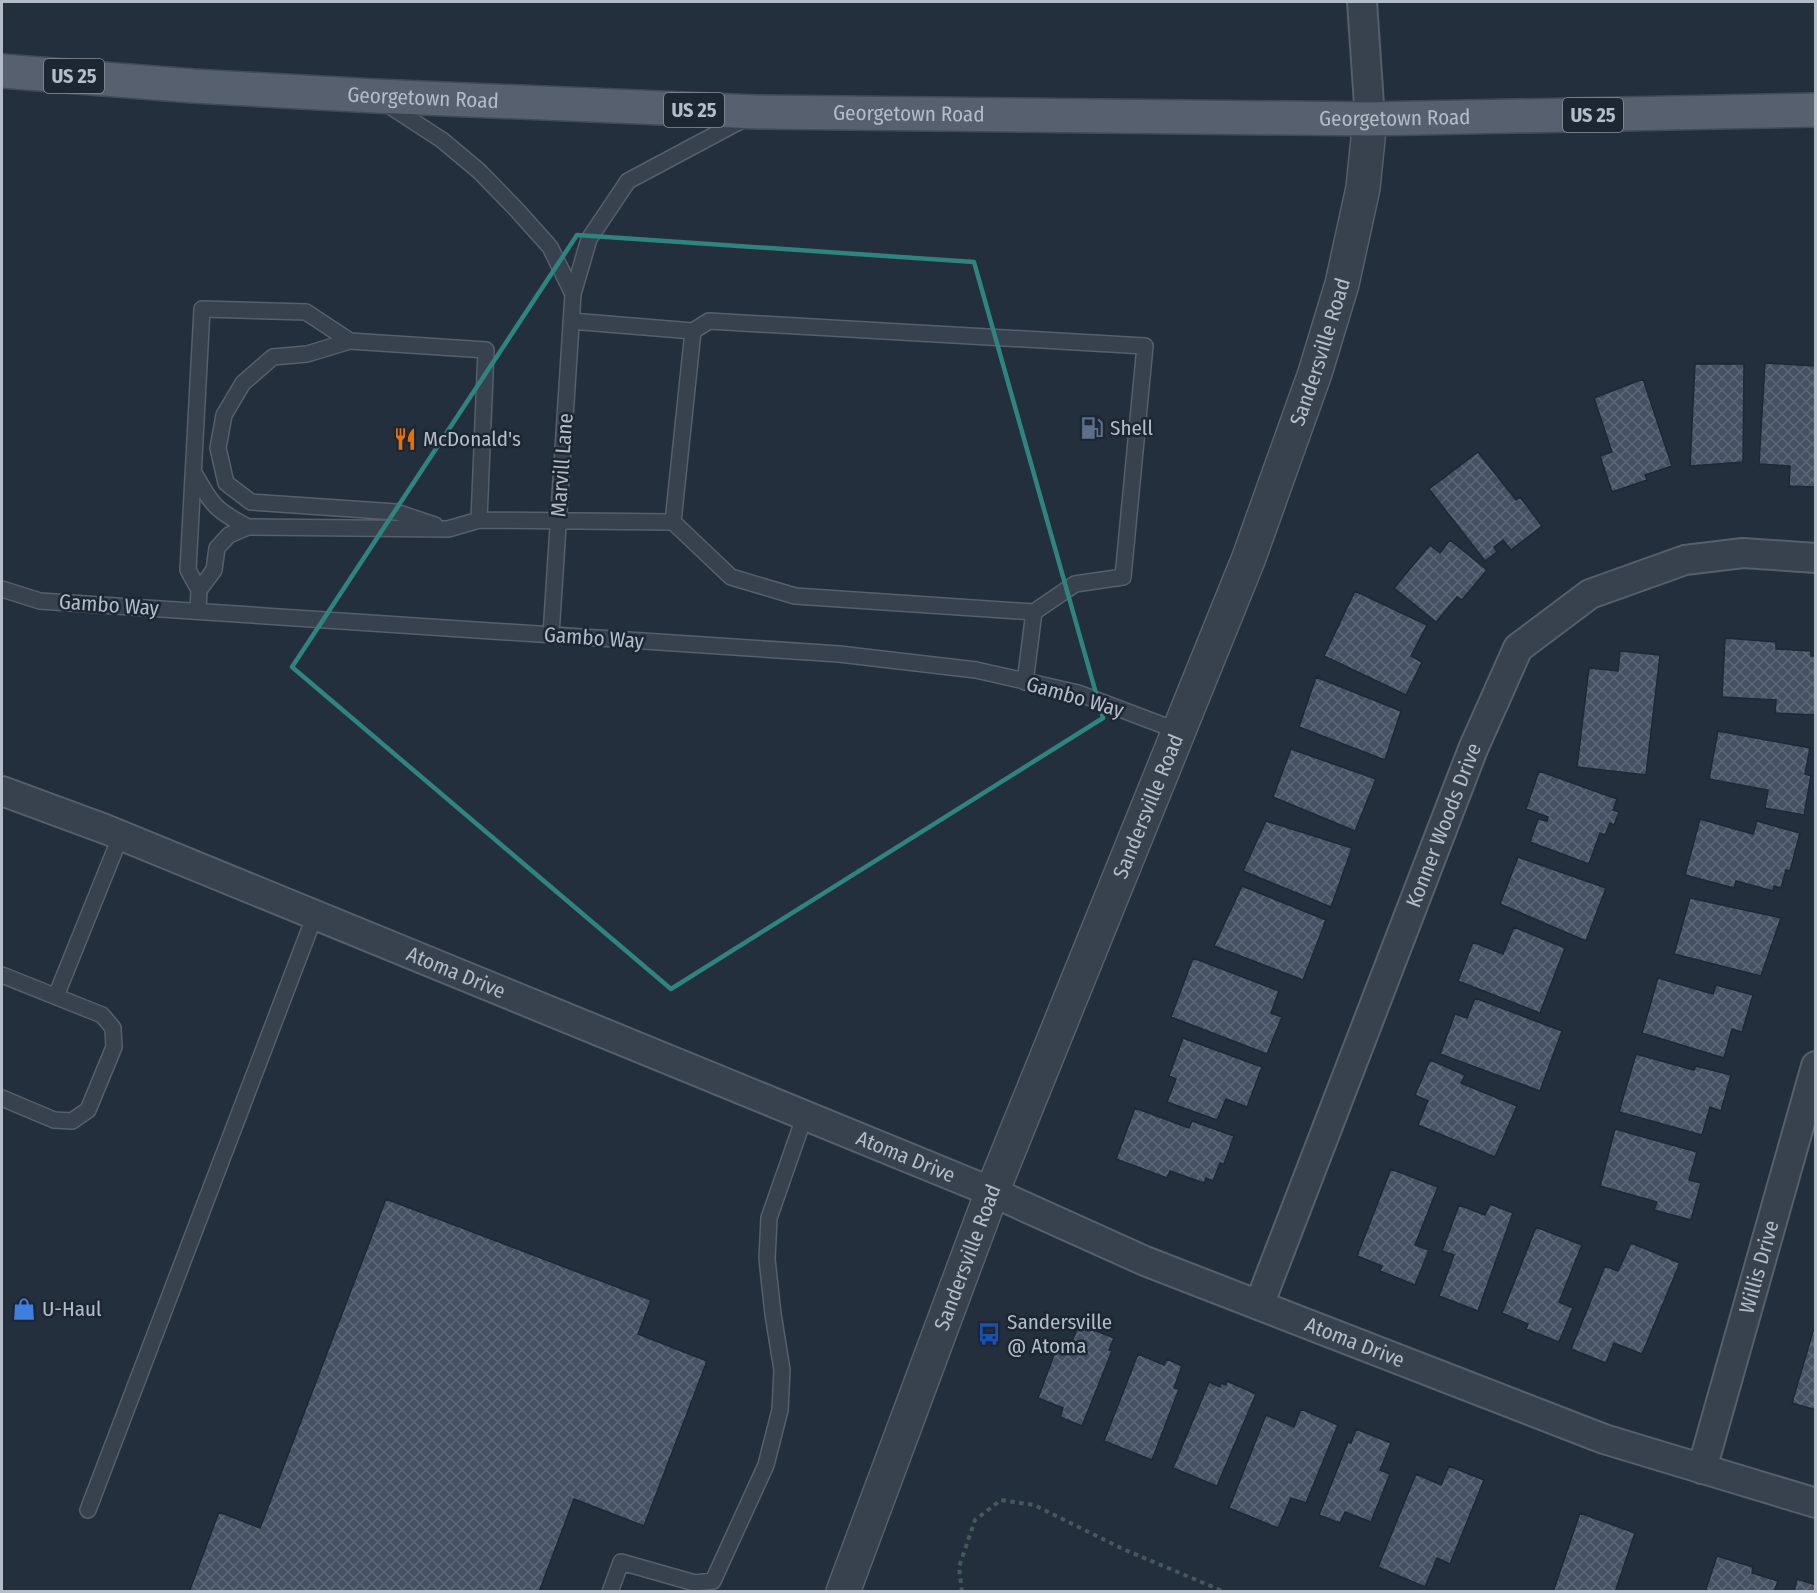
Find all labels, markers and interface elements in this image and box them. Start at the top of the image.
road number: US 25 [44,59,104,93]
street label: Georgetown Road [347,82,499,114]
road number: US 25 [664,93,724,127]
road number: US 25 [1563,98,1623,132]
street label: Georgetown Road [833,100,985,128]
street label: Georgetown Road [1319,104,1471,132]
street label: Sandersville Road [1284,275,1356,429]
street label: Marvill Lane [545,412,579,518]
fuel station icon: Shell [1079,415,1105,441]
place label: Shell [1110,415,1153,441]
restaurant icon: McDonald's [392,426,418,452]
place label: McDonald's [423,426,521,452]
street label: Gambo Way [58,589,160,622]
street label: Gambo Way [543,622,645,655]
street label: Gambo Way [1023,671,1127,723]
street label: Sandersville Road [1107,730,1189,882]
street label: Konner Woods Drive [1400,739,1487,911]
street label: Atoma Drive [403,941,509,1004]
street label: Atoma Drive [852,1125,959,1189]
street label: Sandersville Road [929,1181,1007,1334]
street label: Willis Drive [1734,1217,1785,1317]
shop icon: U-Haul [11,1296,37,1322]
place label: U-Haul [42,1296,102,1322]
place label: Sandersville @ Atoma [1007,1309,1112,1359]
street label: Atoma Drive [1301,1311,1408,1373]
bus stop icon: Sandersville @ Atoma [976,1321,1002,1347]

